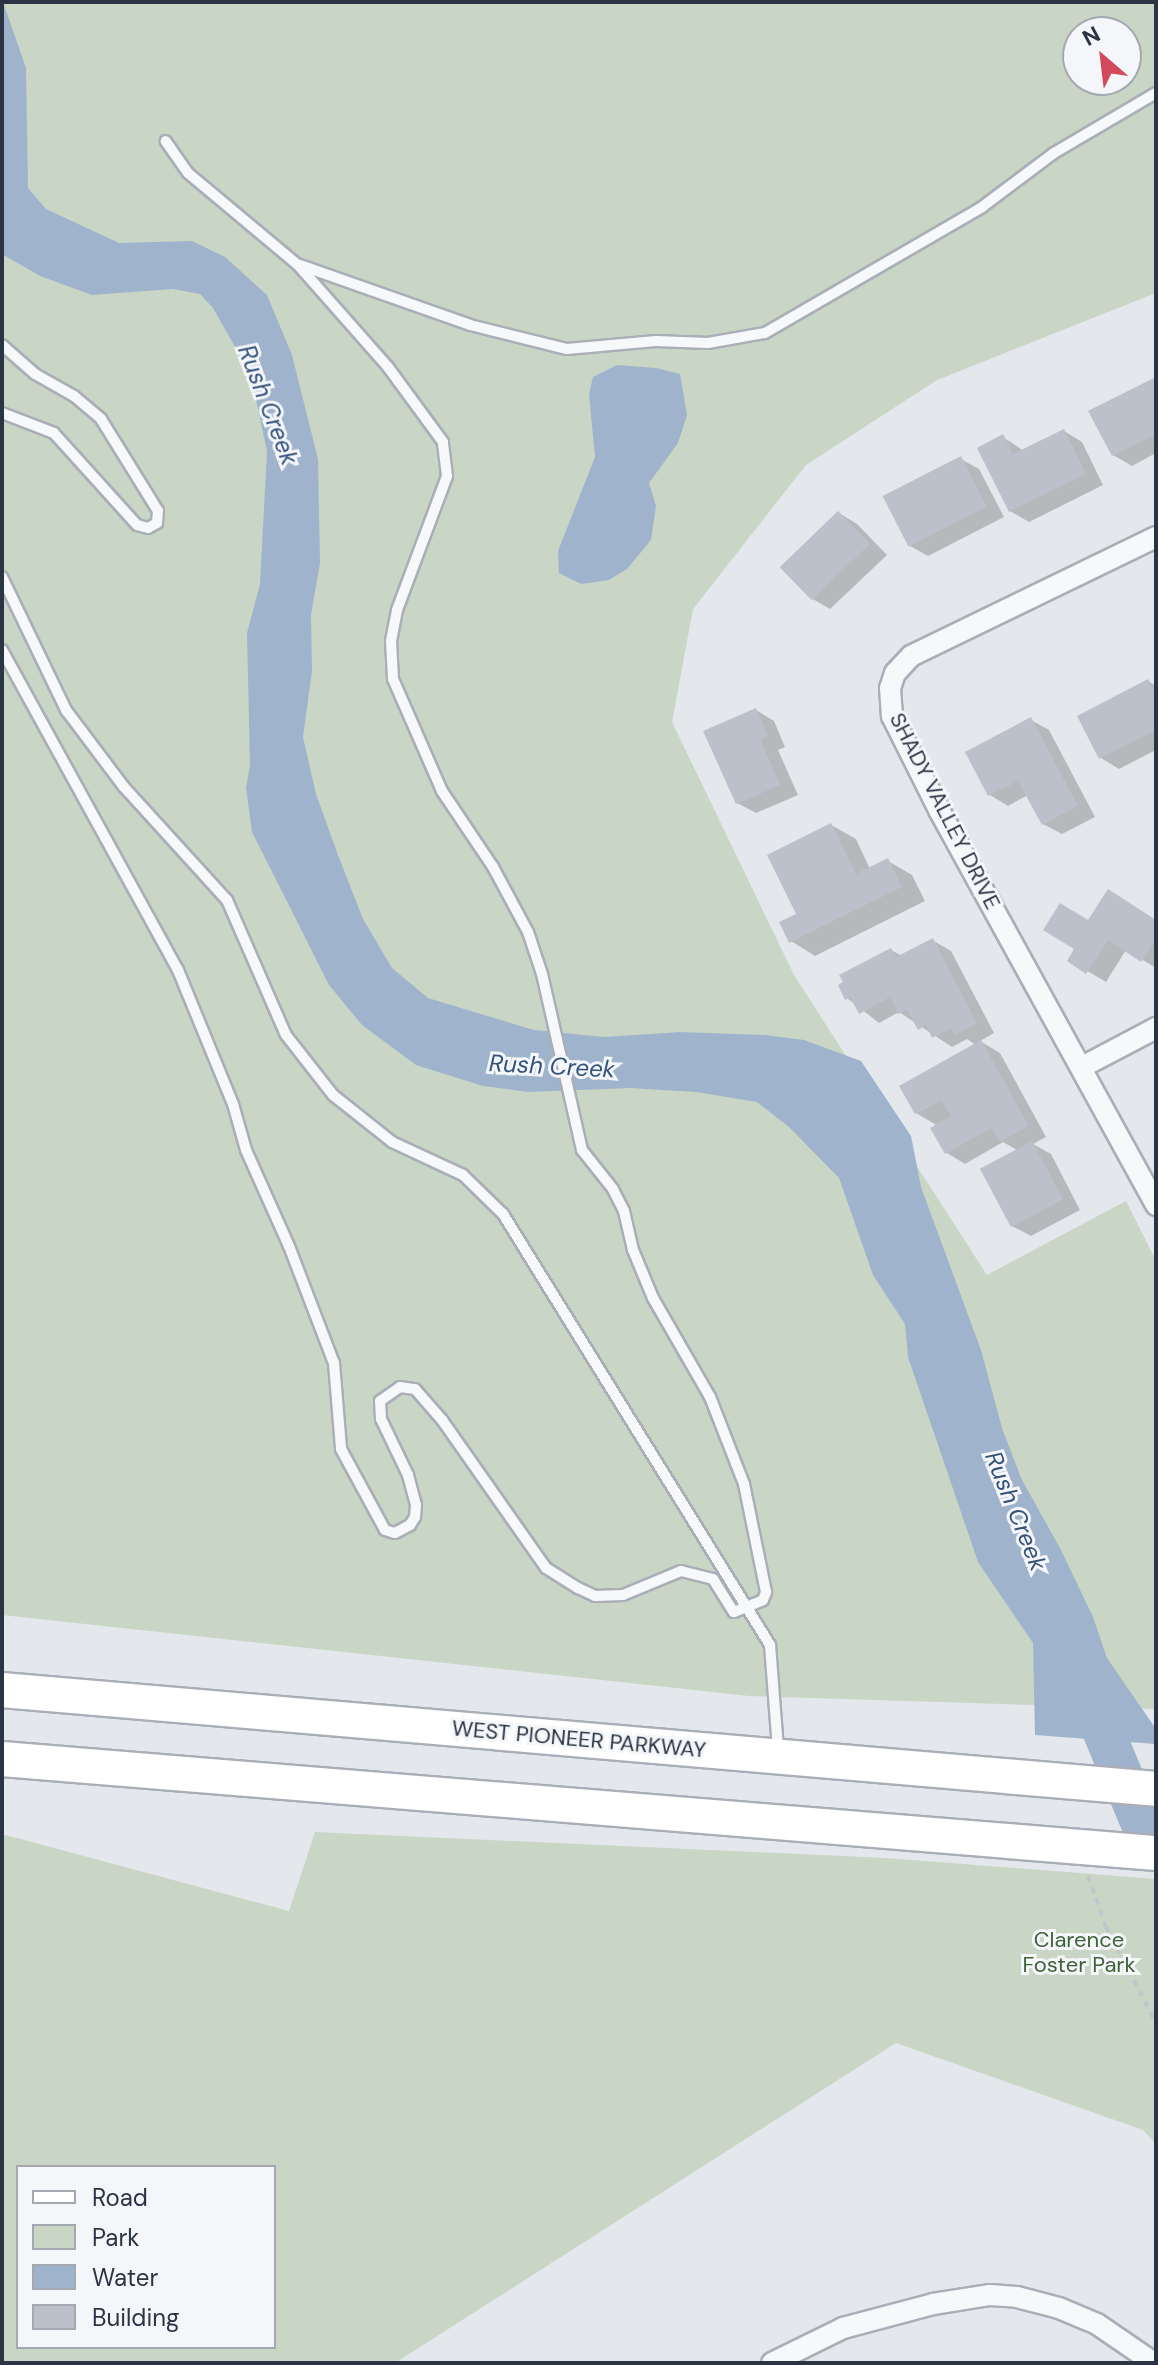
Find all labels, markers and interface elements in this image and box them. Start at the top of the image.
north arrow [1062,16,1142,96]
text: N [1078,20,1105,53]
water label: Rush Creek [232,341,304,469]
street label: SHADY VALLEY DRIVE [884,708,1006,914]
water label: Rush Creek [488,1048,616,1084]
water label: Rush Creek [979,1447,1053,1575]
street label: WEST PIONEER PARKWAY [451,1715,707,1763]
park label: Clarence Foster Park [1022,1926,1136,1978]
legend [16,2165,276,2349]
text: Road [92,2182,148,2213]
text: Park [92,2222,139,2253]
text: Water [92,2262,158,2293]
text: Building [92,2302,179,2333]

